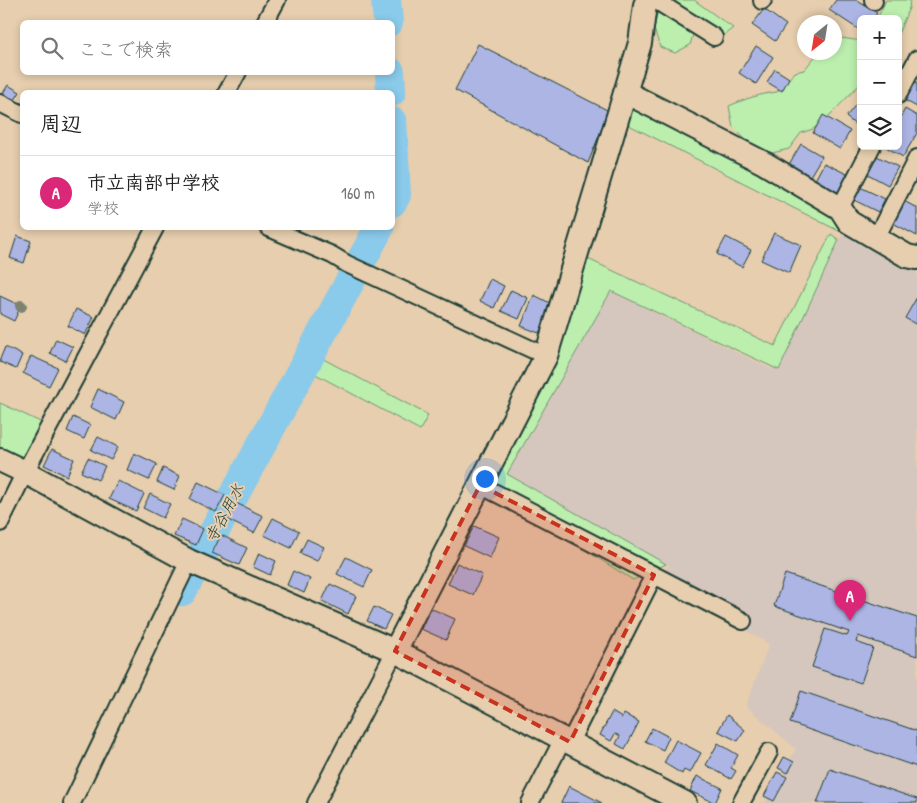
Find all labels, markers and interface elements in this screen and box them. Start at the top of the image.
north arrow [797,15,842,60]
map controls [857,15,902,150]
button: + [857,15,902,60]
search box [20,20,395,75]
icon: search [38,34,66,62]
text: ここで検索 [78,36,173,62]
button: − [857,60,902,105]
button: layers [857,105,902,150]
text: 周辺 [40,109,82,138]
text: 市立南部中学校 [87,169,220,195]
text: A [52,182,60,204]
text: 160 m [341,182,375,204]
text: 学校 [87,197,119,219]
your location [472,466,498,492]
water label: 寺谷用水 [199,480,249,546]
pin: A [834,580,866,621]

